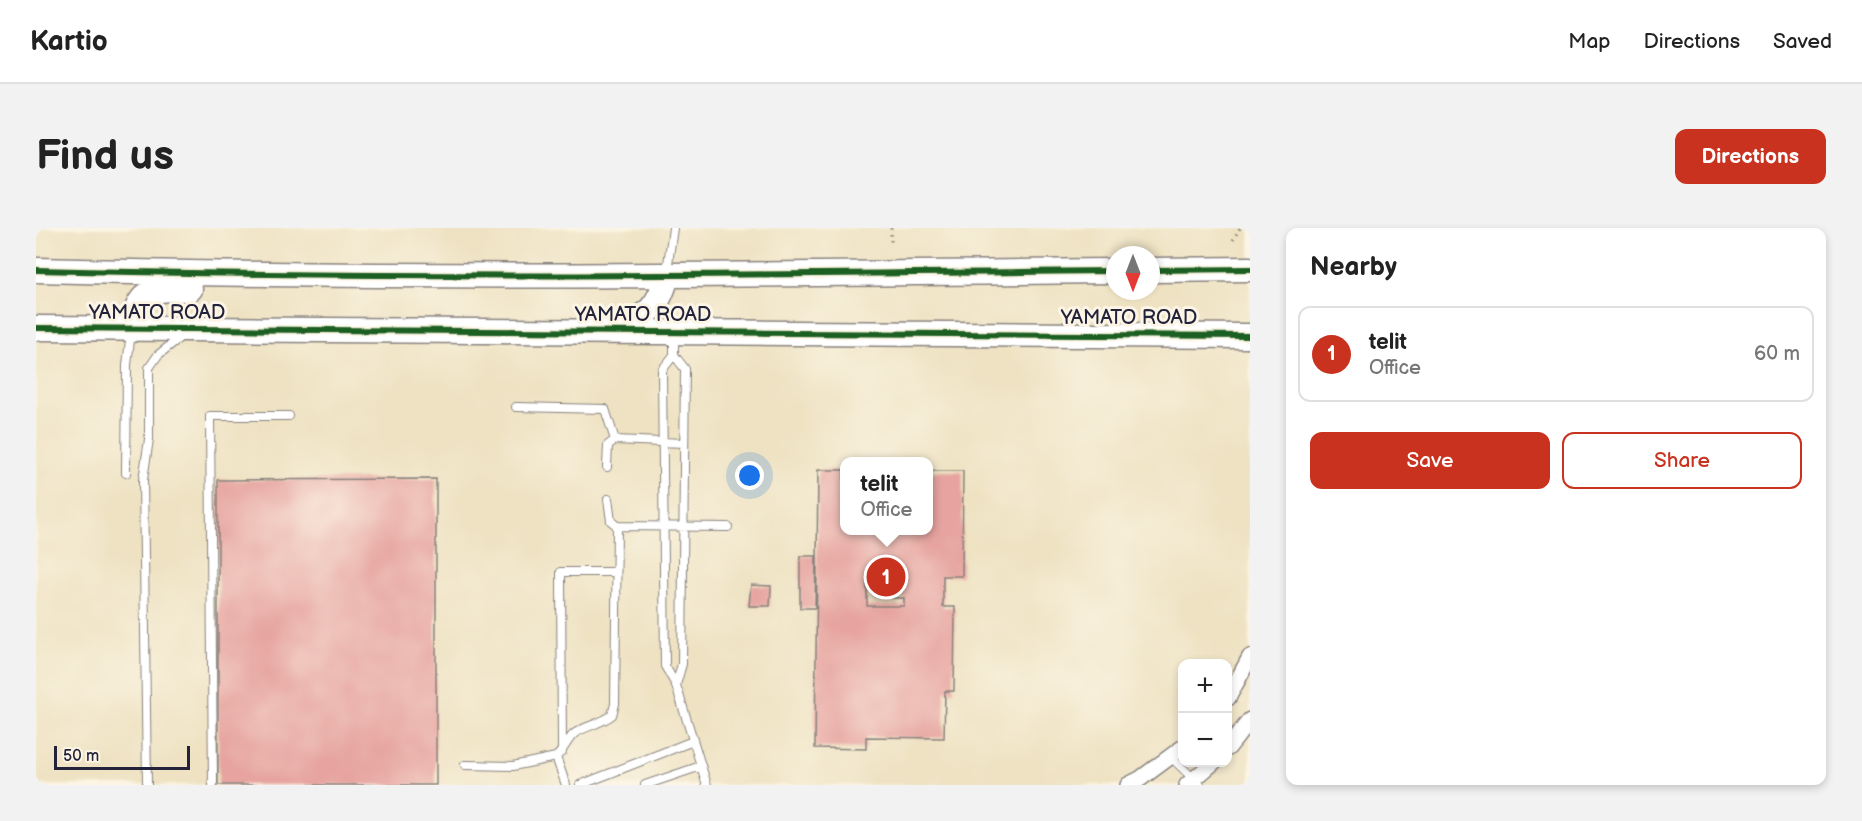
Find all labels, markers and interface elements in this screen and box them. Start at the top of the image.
text: Kartio [30,25,108,58]
text: Map [1568,29,1611,54]
text: Directions [1644,29,1740,54]
text: Saved [1773,29,1832,54]
button: Directions [1675,129,1826,184]
text: Find us [36,131,174,182]
north arrow [1106,246,1160,300]
text: Nearby [1310,252,1397,283]
street label: YAMATO ROAD [88,301,225,325]
street label: YAMATO ROAD [574,303,711,327]
street label: YAMATO ROAD [1060,306,1197,330]
text: telit [1369,329,1407,356]
text: 1 [1327,342,1336,366]
text: 60 m [1754,342,1800,366]
text: Office [1369,356,1421,380]
button: Save [1310,432,1550,489]
button: Share [1562,432,1802,489]
popup [840,457,933,535]
your location [735,461,764,490]
text: telit [861,471,898,498]
text: Office [861,498,912,522]
pin: 1 [866,554,906,600]
map controls [1178,659,1232,767]
button: + [1178,659,1232,713]
button: − [1178,713,1232,767]
scale bar [54,743,190,770]
text: 50 m [63,747,99,766]

